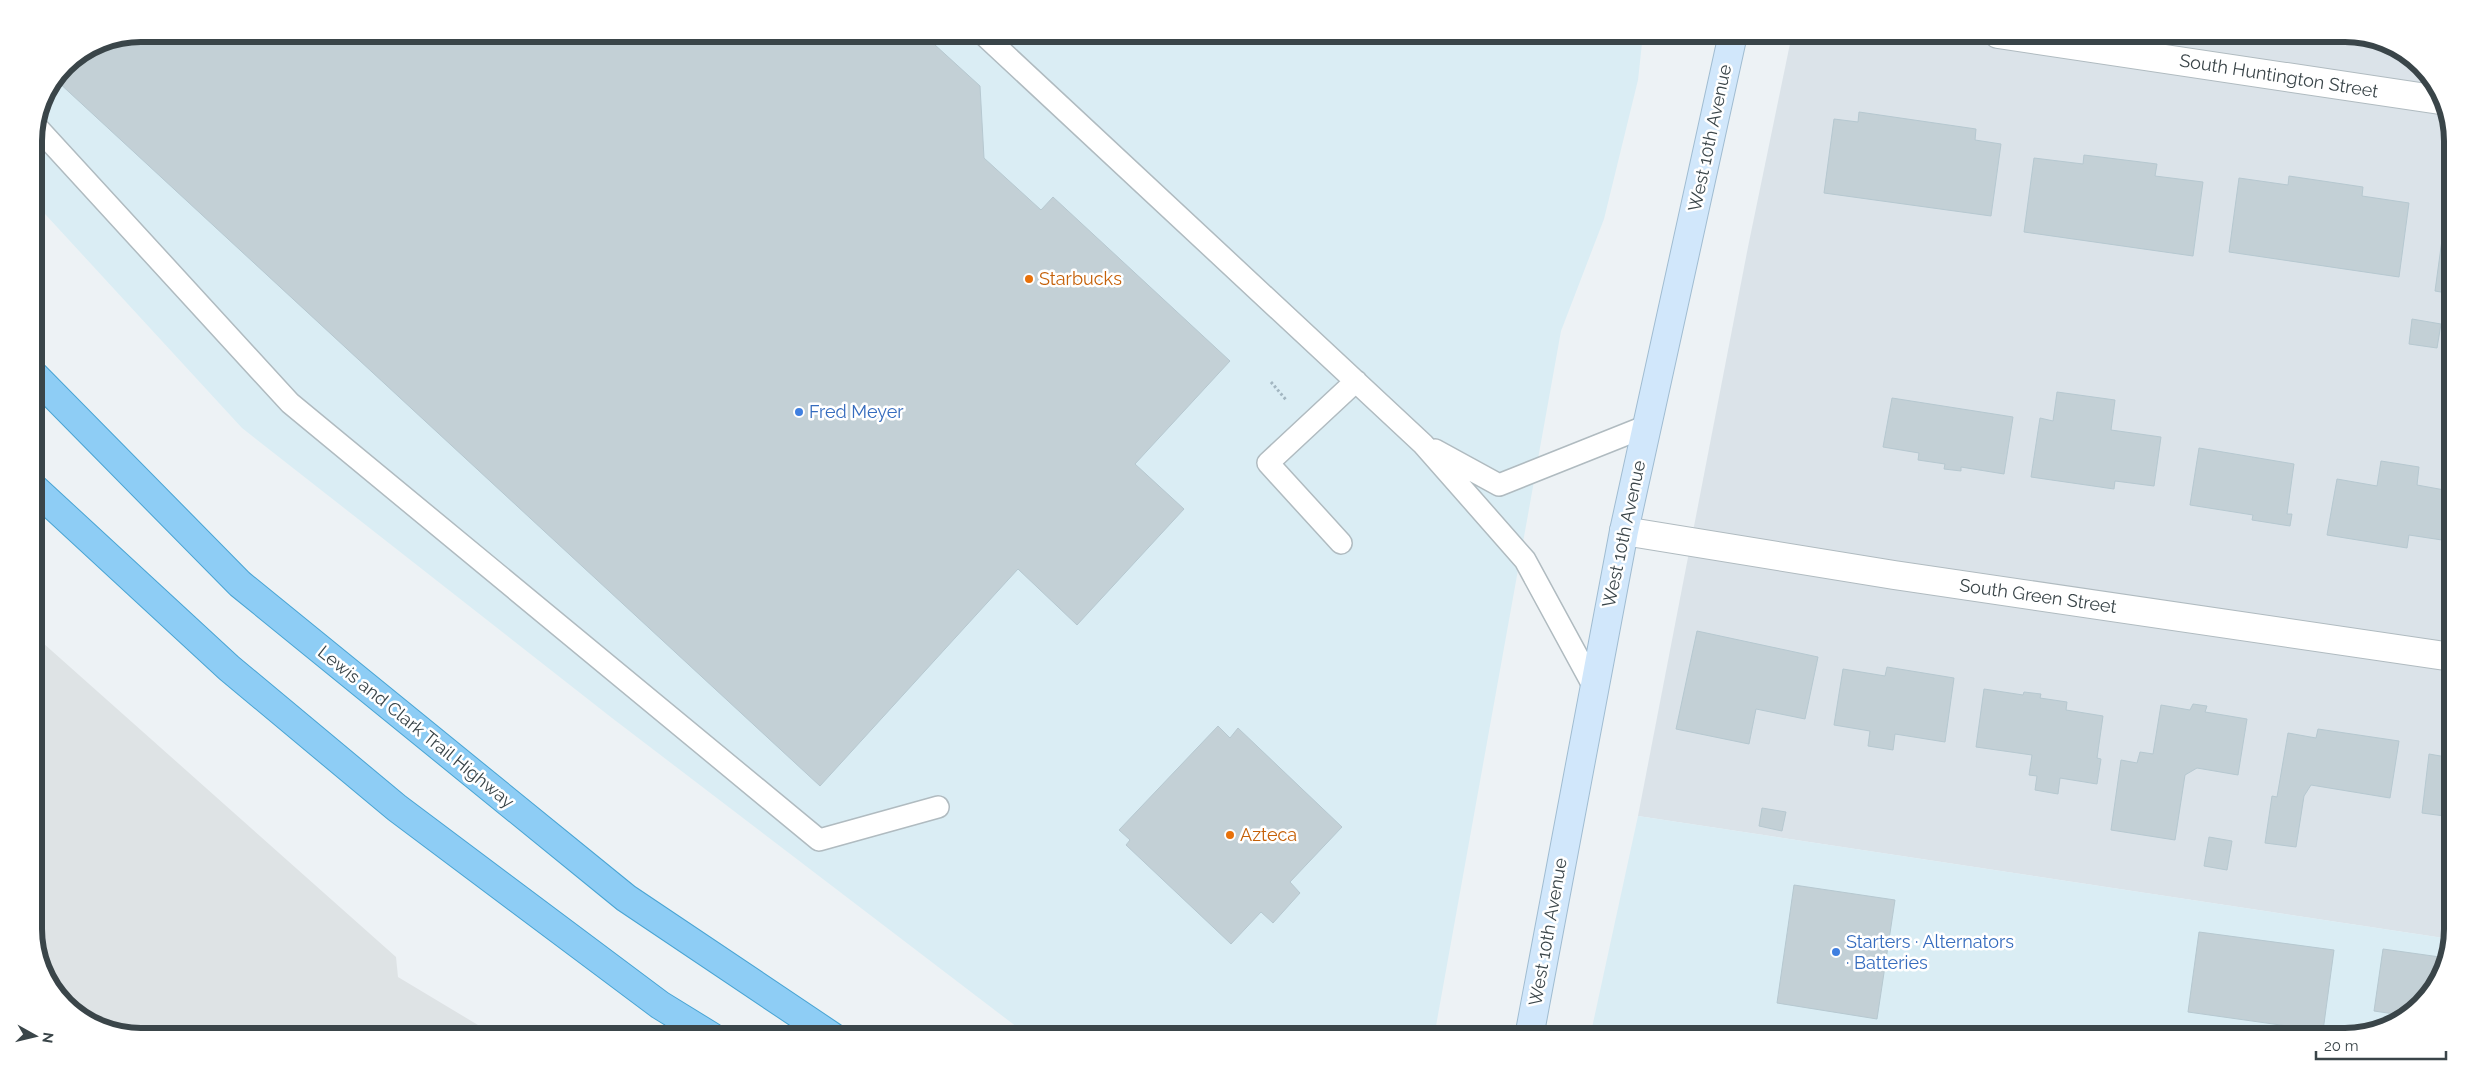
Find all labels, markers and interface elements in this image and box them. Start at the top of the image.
street label: South Huntington Street [2178,49,2380,102]
street label: West 10th Avenue [1684,62,1735,213]
place label: Starbucks [1039,268,1122,289]
marker: Starbucks [1023,273,1035,285]
place label: Fred Meyer [809,401,904,422]
marker: Fred Meyer [793,406,805,418]
street label: West 10th Avenue [1598,458,1649,609]
street label: South Green Street [1958,574,2118,617]
street label: Lewis and Clark Trail Highway [314,641,519,812]
place label: Azteca [1240,824,1297,845]
marker: Azteca [1224,829,1236,841]
street label: West 10th Avenue [1524,856,1571,1008]
place label: Starters · Alternators · Batteries [1846,931,2014,973]
marker: Starters · Alternators · Batteries [1830,946,1842,958]
north arrow [10,1011,60,1061]
scale bar [2316,1028,2446,1060]
text: N [39,1031,57,1044]
text: 20 m [2324,1037,2359,1055]

